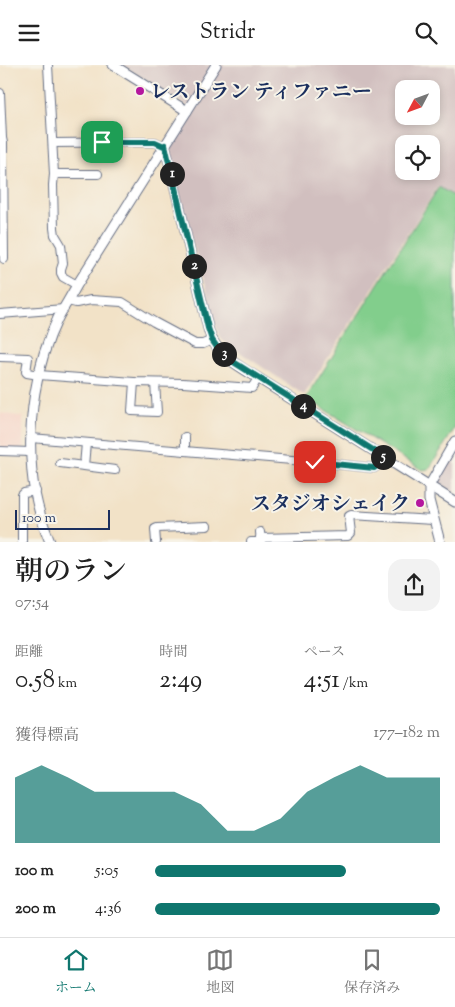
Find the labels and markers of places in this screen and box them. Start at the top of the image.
place label: レストラン ティファニー [150,79,372,108]
marker: レストラン ティファニー [134,85,146,97]
pin [81,121,123,163]
pin: 1 [160,161,184,187]
pin: 2 [182,253,206,279]
pin: 3 [212,341,236,367]
pin: 4 [290,393,316,419]
pin [294,441,336,483]
pin: 5 [370,445,396,469]
place label: スタジオシェイク [251,491,410,520]
marker: スタジオシェイク [414,497,426,509]

